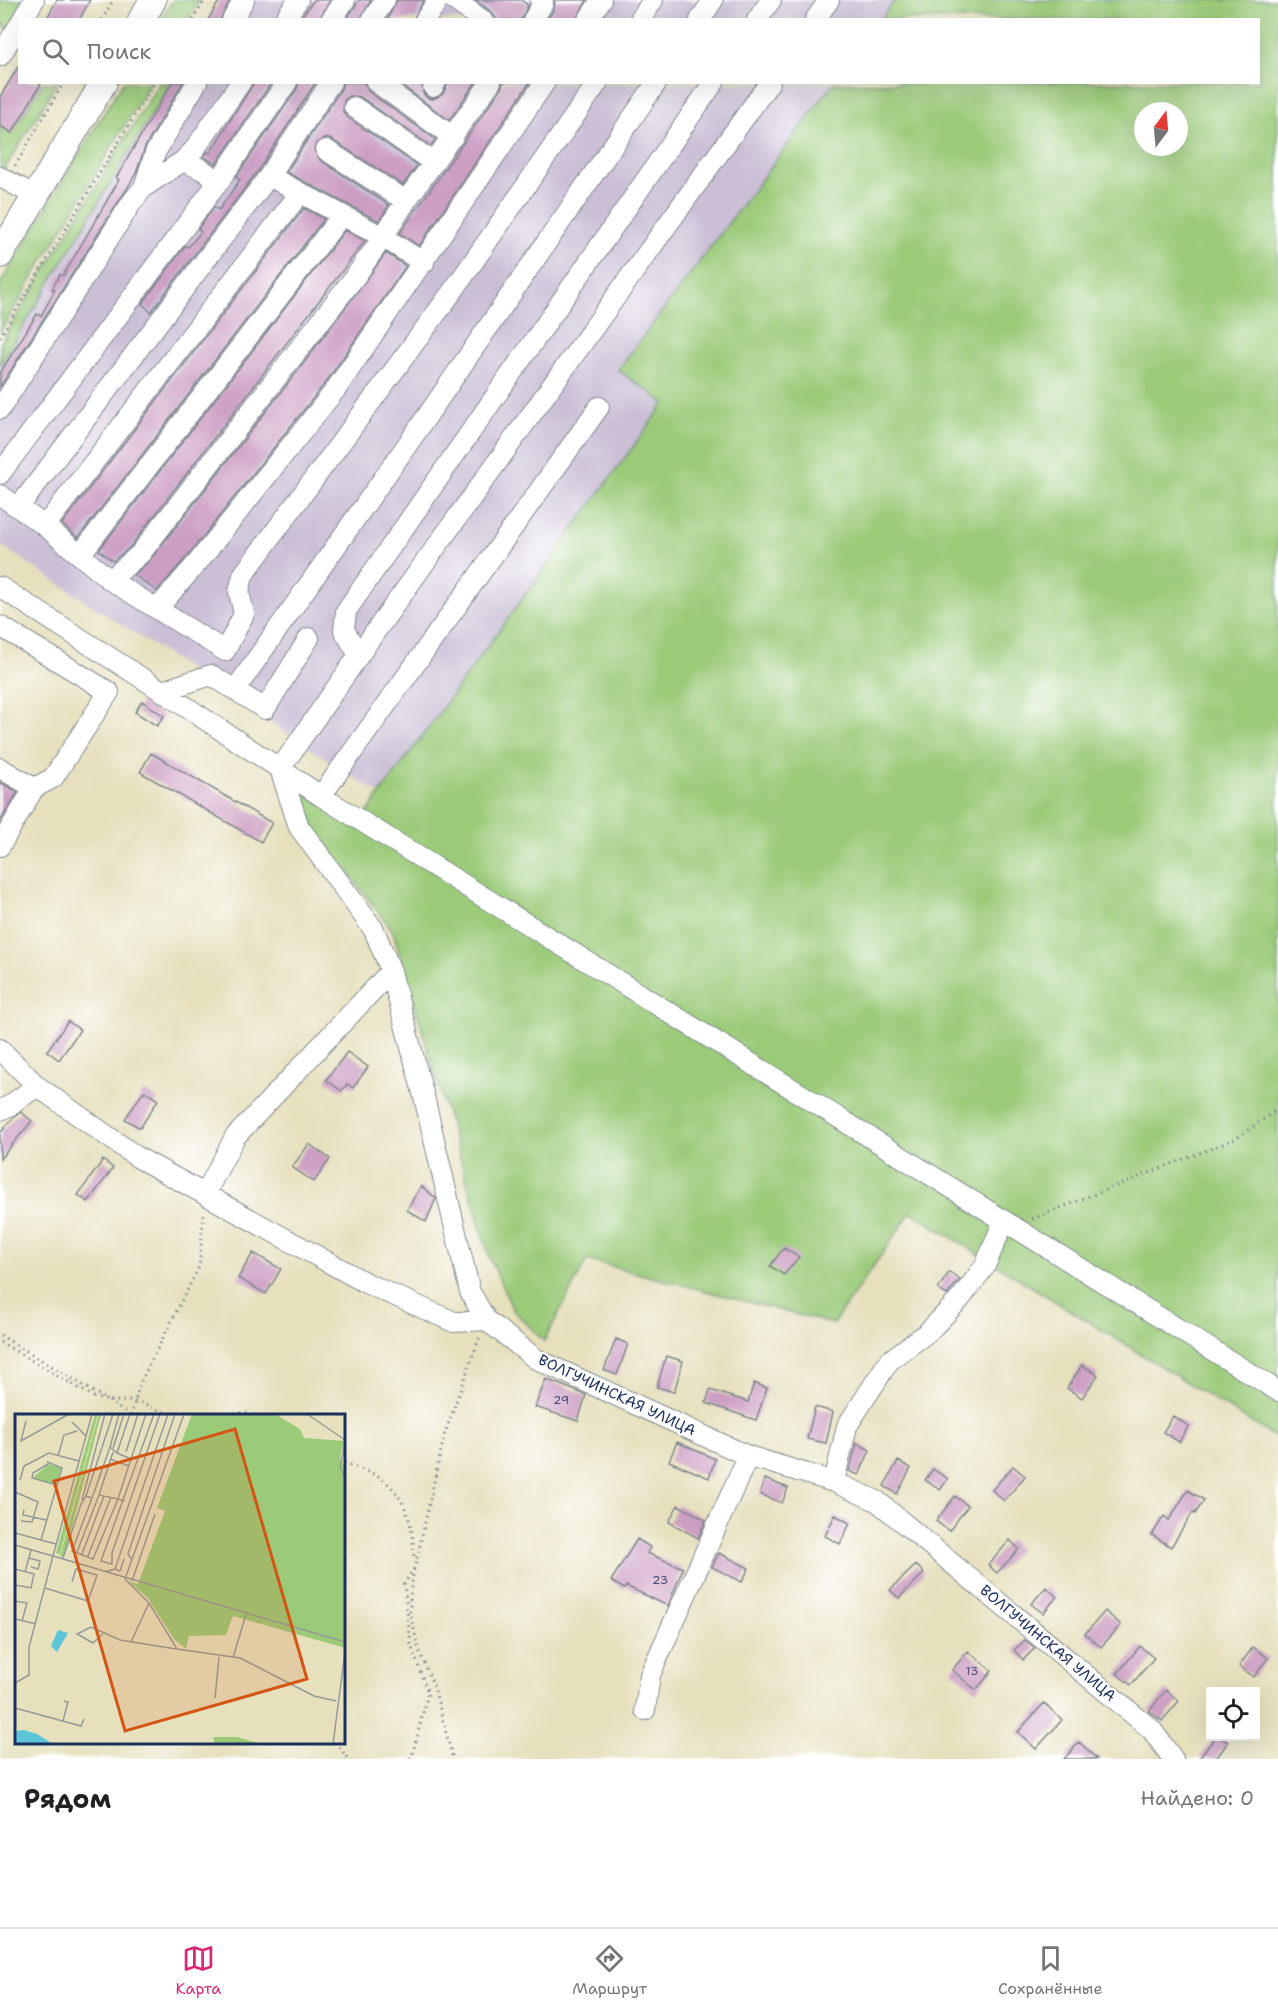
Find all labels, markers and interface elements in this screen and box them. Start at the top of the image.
search box [18,18,1260,84]
icon: search [39,35,72,68]
text: Поиск [87,37,151,66]
north arrow [1134,102,1188,156]
street label: ВОЛГУЧИНСКАЯ УЛИЦА [535,1350,699,1440]
house number: 29 [553,1392,569,1408]
inset map [15,1414,345,1744]
house number: 23 [652,1572,668,1588]
street label: ВОЛГУЧИНСКАЯ УЛИЦА [976,1580,1120,1706]
house number: 13 [966,1663,978,1679]
map controls [1206,1687,1260,1741]
button: locate [1206,1687,1260,1741]
text: Рядом [24,1781,111,1816]
text: Найдено: 0 [1141,1785,1254,1811]
tab: Карта [176,1942,221,1999]
tab: Маршрут [572,1942,647,1999]
tab: Сохранённые [998,1942,1102,1999]

